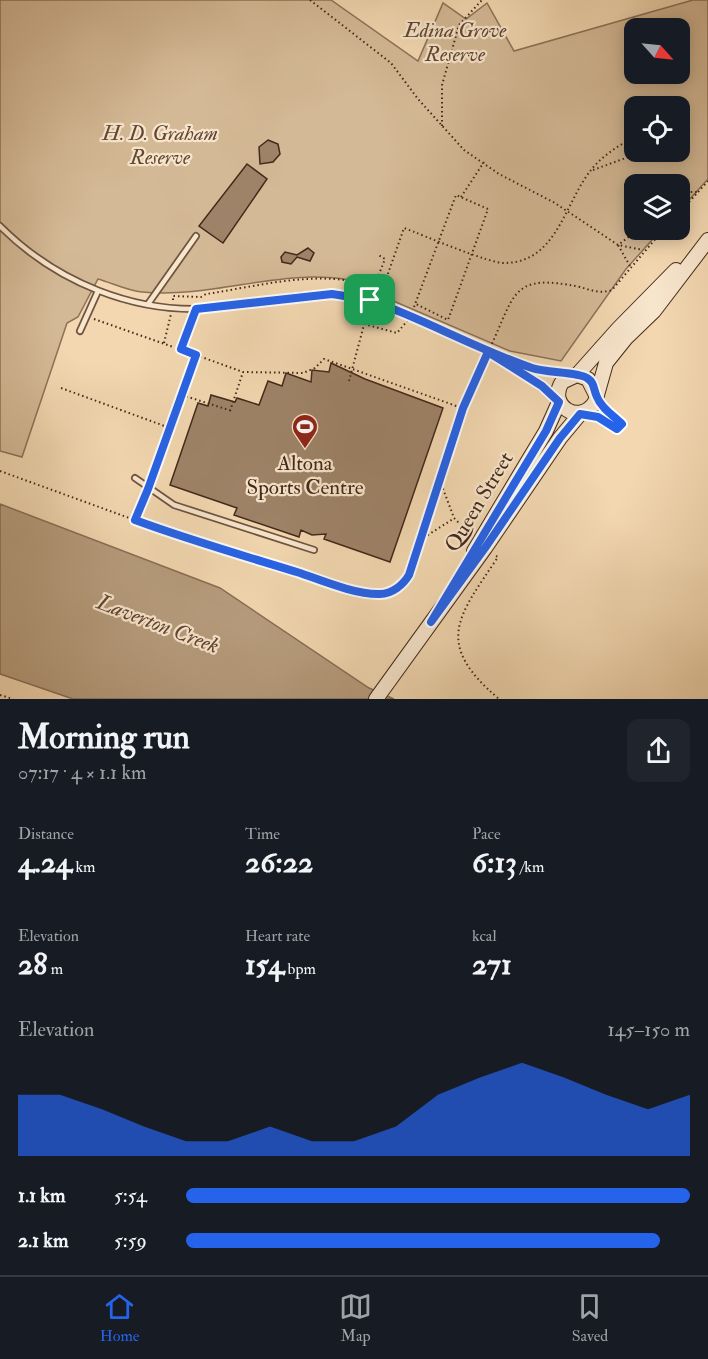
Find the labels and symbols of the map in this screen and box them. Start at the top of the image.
park label: Edina Grove Reserve [402,17,507,68]
north arrow [624,18,690,84]
park label: H. D. Graham Reserve [101,120,218,171]
pin [344,274,395,325]
sports icon: Altona Sports Centre [290,412,320,450]
street label: Queen Street [439,447,520,557]
place label: Altona Sports Centre [247,450,364,501]
water label: Laverton Creek [92,587,223,660]

